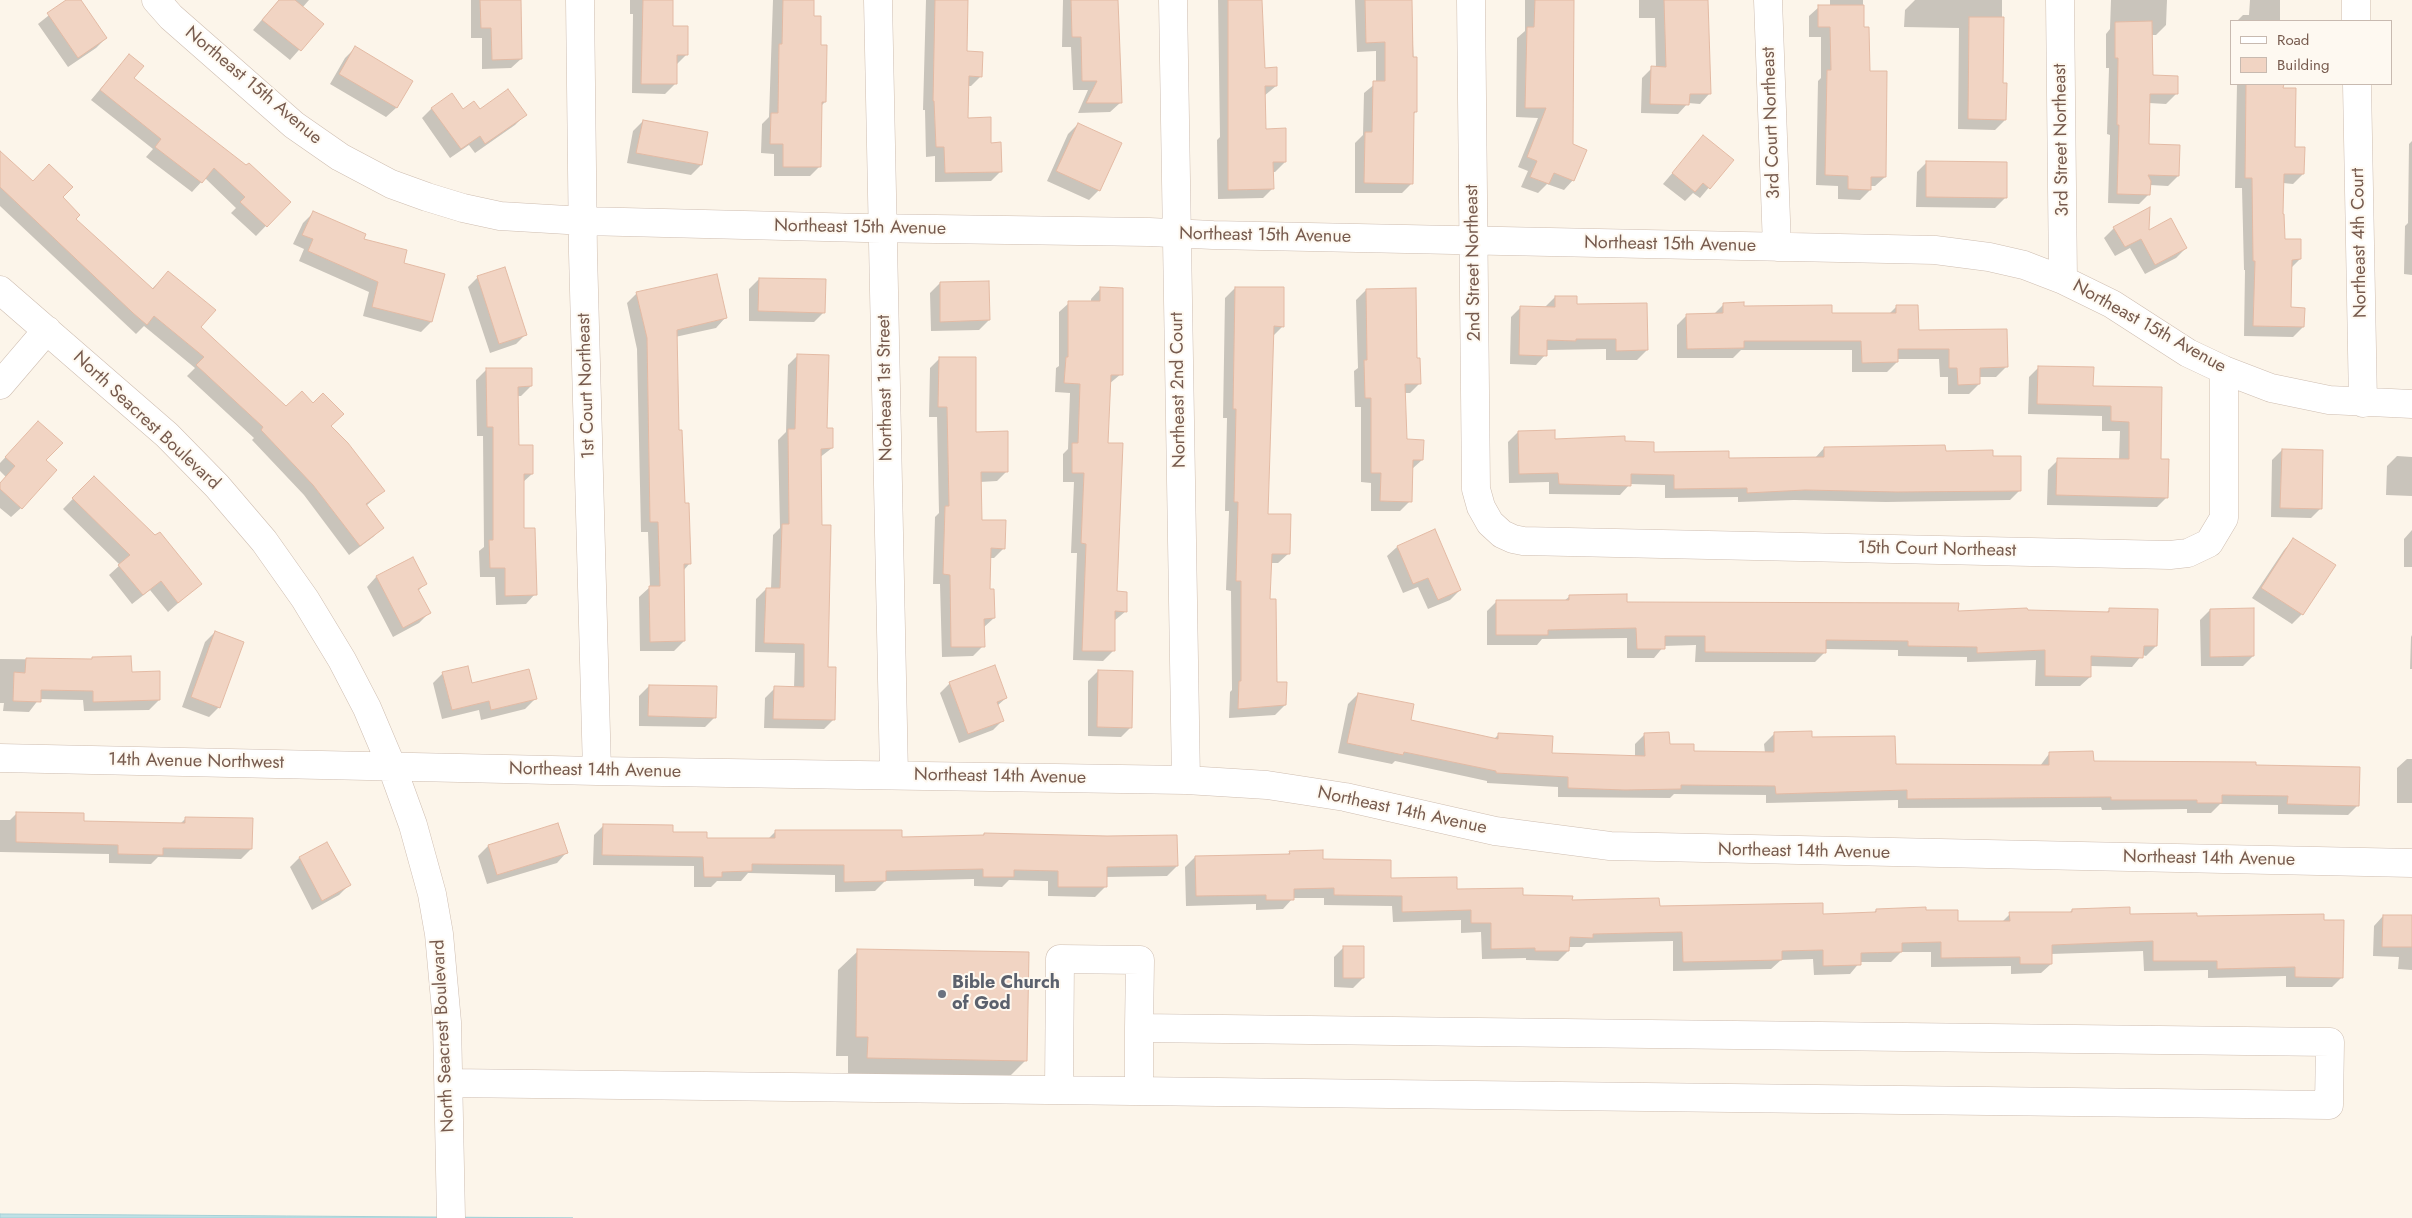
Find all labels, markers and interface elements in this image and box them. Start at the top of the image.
legend [2230,20,2392,85]
street label: Northeast 15th Avenue [180,22,326,150]
text: Road [2277,29,2309,51]
street label: 3rd Court Northeast [1759,46,1785,200]
text: Building [2277,54,2329,76]
street label: 3rd Street Northeast [2050,63,2074,217]
street label: Northeast 4th Court [2348,168,2372,318]
street label: 2nd Street Northeast [1462,184,1486,342]
street label: Northeast 15th Avenue [774,216,946,240]
street label: Northeast 15th Avenue [1179,224,1351,248]
street label: Northeast 15th Avenue [1584,233,1756,257]
street label: Northeast 15th Avenue [2068,276,2230,378]
street label: Northeast 2nd Court [1167,312,1191,468]
street label: 1st Court Northeast [574,313,600,459]
street label: Northeast 1st Street [874,314,898,462]
street label: North Seacrest Boulevard [68,347,224,495]
street label: 15th Court Northeast [1858,538,2016,562]
street label: 14th Avenue Northwest [108,750,284,774]
street label: Northeast 14th Avenue [509,759,681,783]
street label: Northeast 14th Avenue [914,765,1086,789]
street label: Northeast 14th Avenue [1315,783,1489,839]
street label: Northeast 14th Avenue [1718,840,1890,864]
street label: Northeast 14th Avenue [2123,847,2295,871]
street label: North Seacrest Boulevard [428,939,460,1133]
place label: Bible Church of God [952,973,1060,1016]
marker: Bible Church of God [936,988,948,1000]

